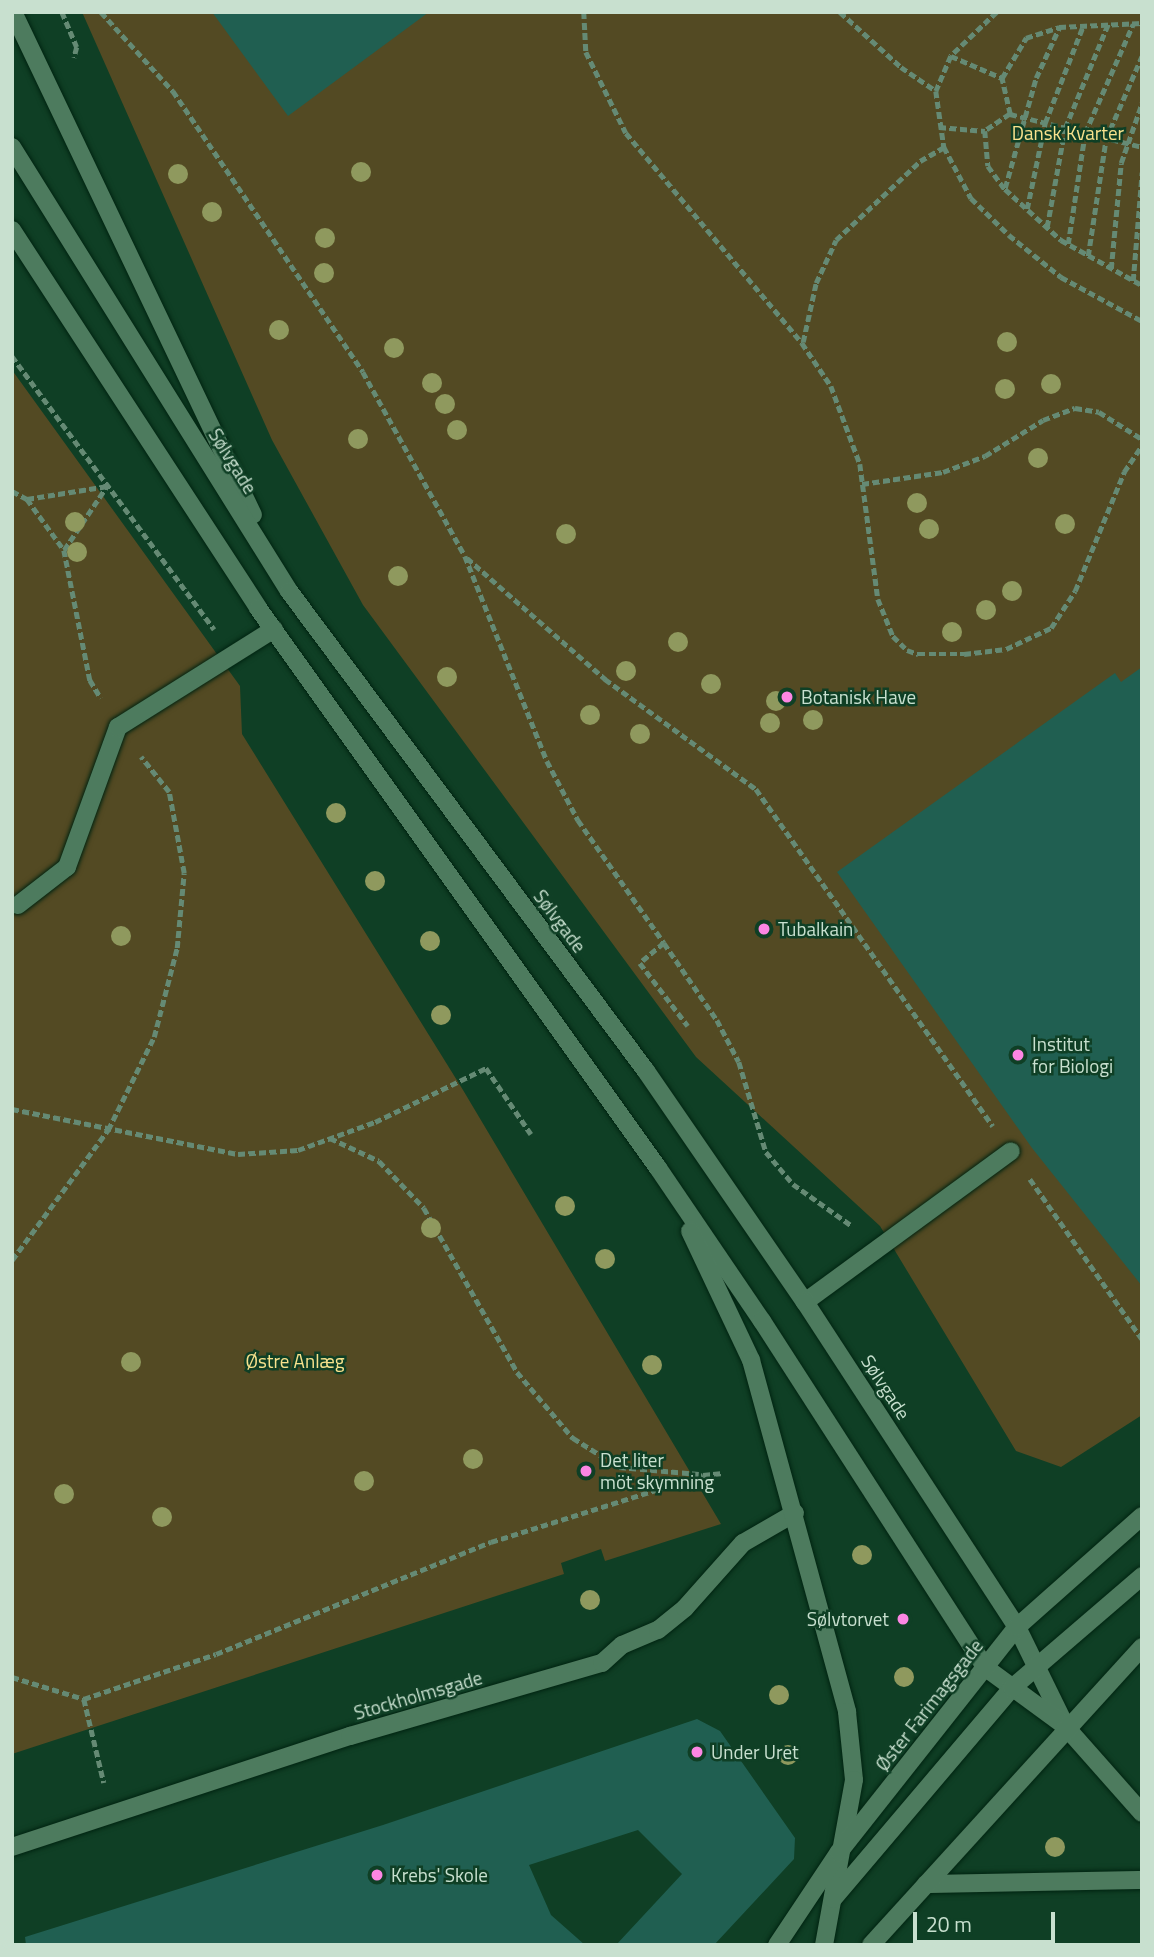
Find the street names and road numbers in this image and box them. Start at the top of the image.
street label: Sølvgade [204,424,262,498]
street label: Sølvgade [529,885,591,957]
street label: Sølvgade [857,1350,915,1424]
street label: Øster Farimagsgade [871,1635,987,1775]
street label: Stockholmsgade [351,1666,485,1724]

